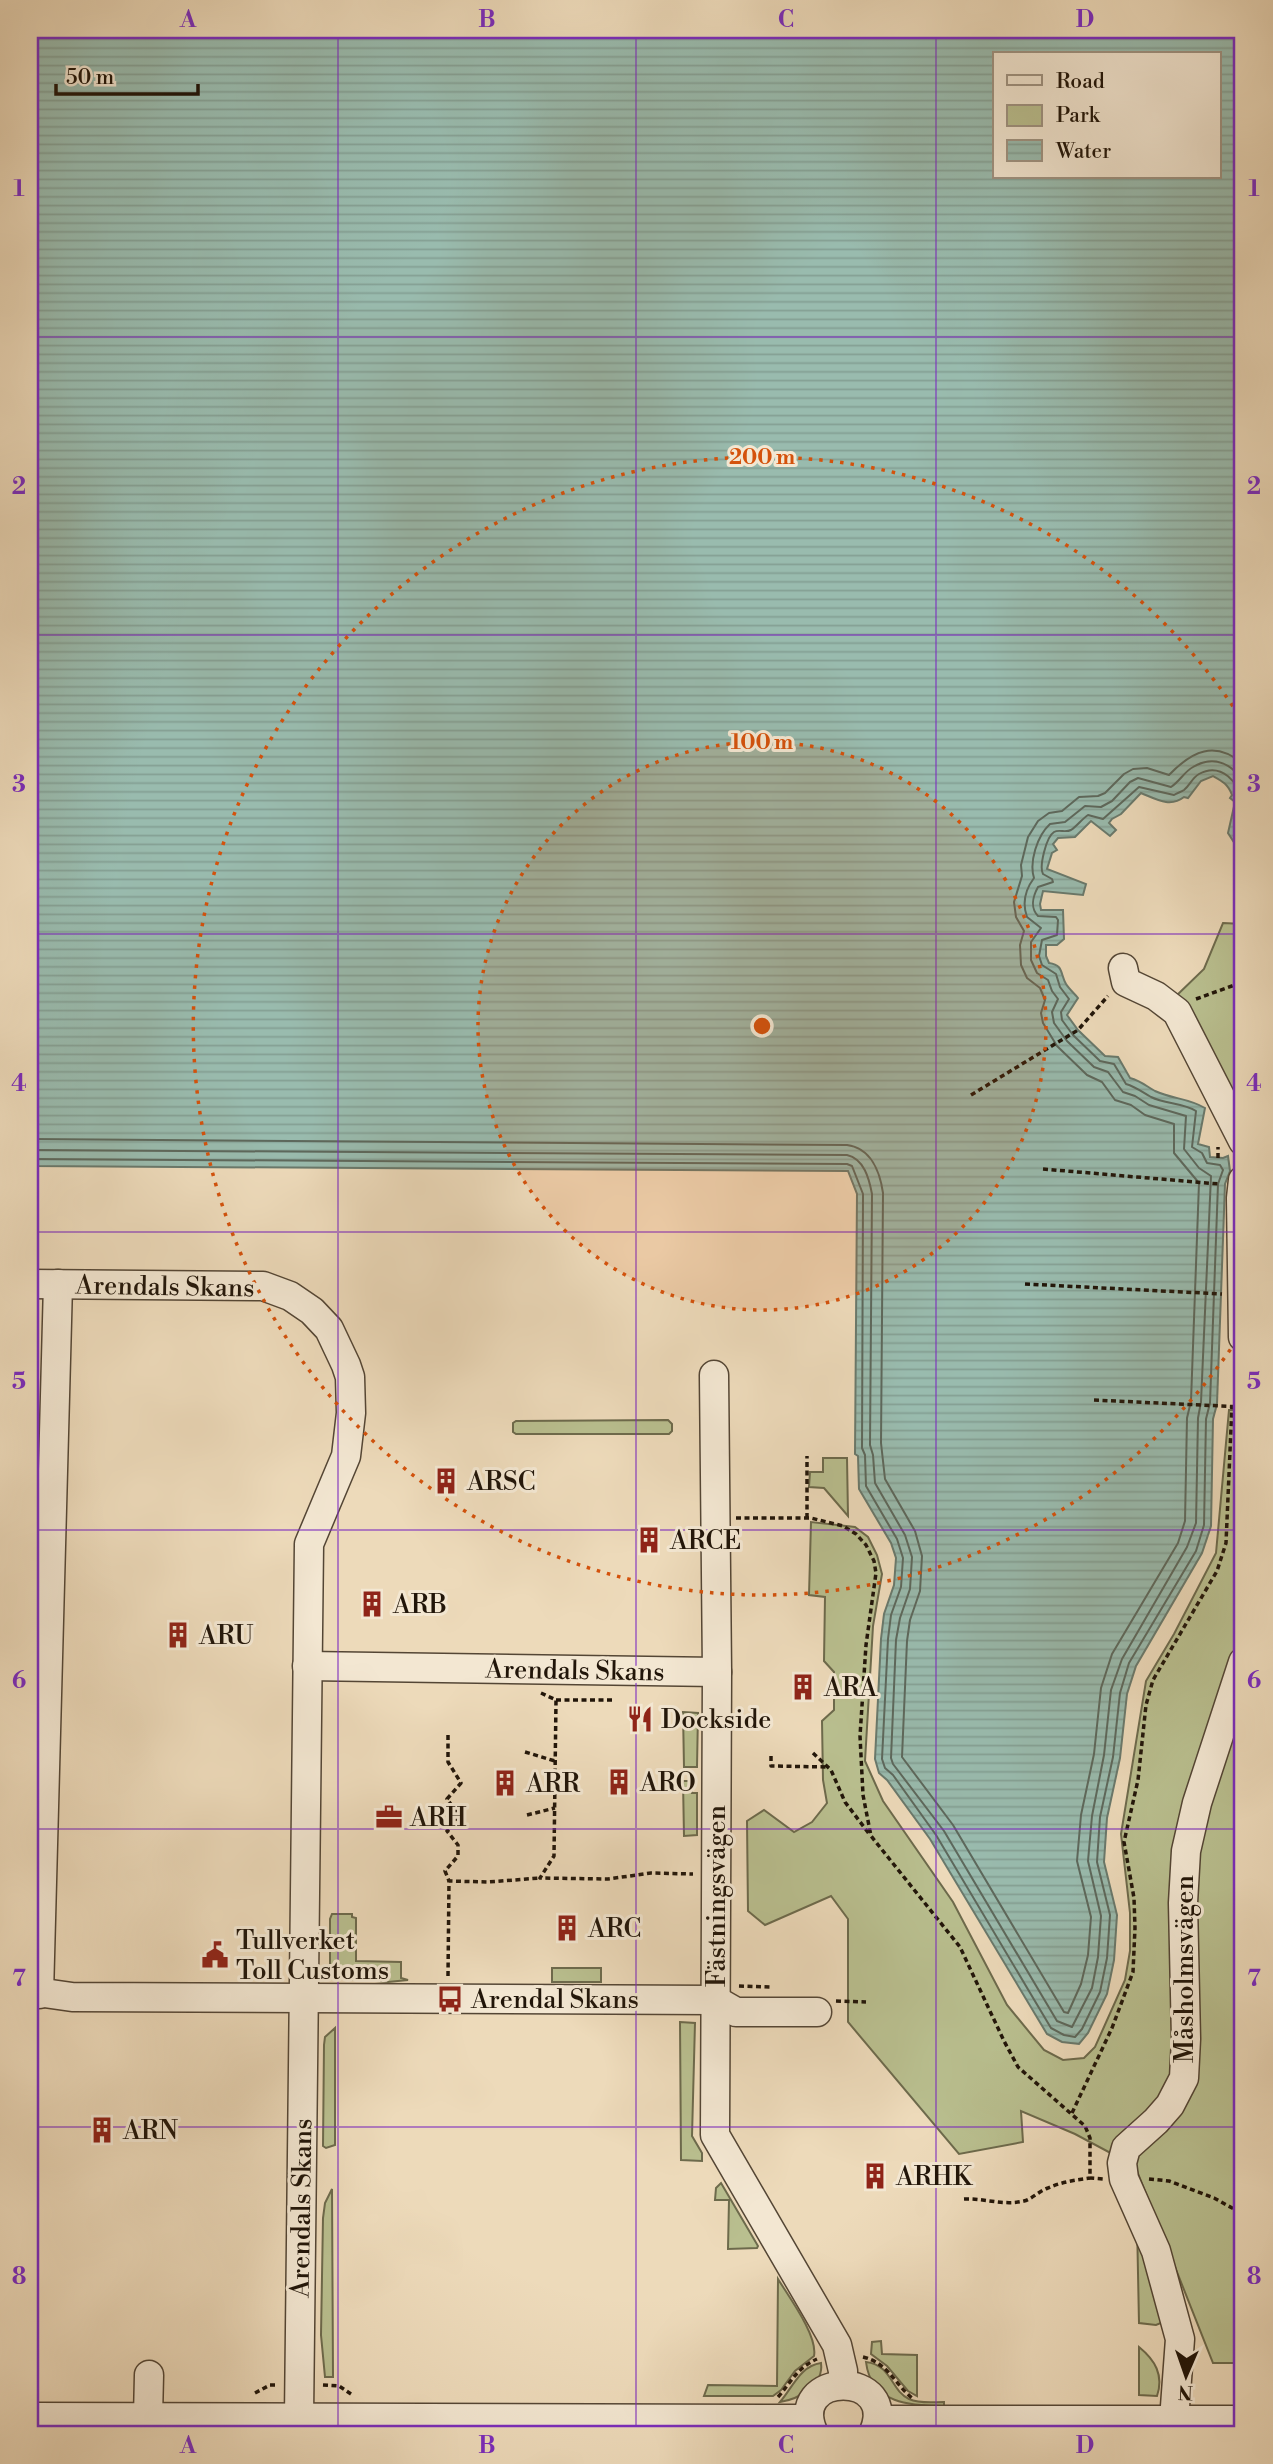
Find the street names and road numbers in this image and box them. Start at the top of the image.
street label: Arendals Skans [74,1269,255,1305]
street label: Arendals Skans [484,1653,665,1689]
street label: Fästningsvägen [701,1805,733,1987]
street label: Måsholmsvägen [1169,1875,1201,2063]
street label: Arendals Skans [284,2118,320,2299]

